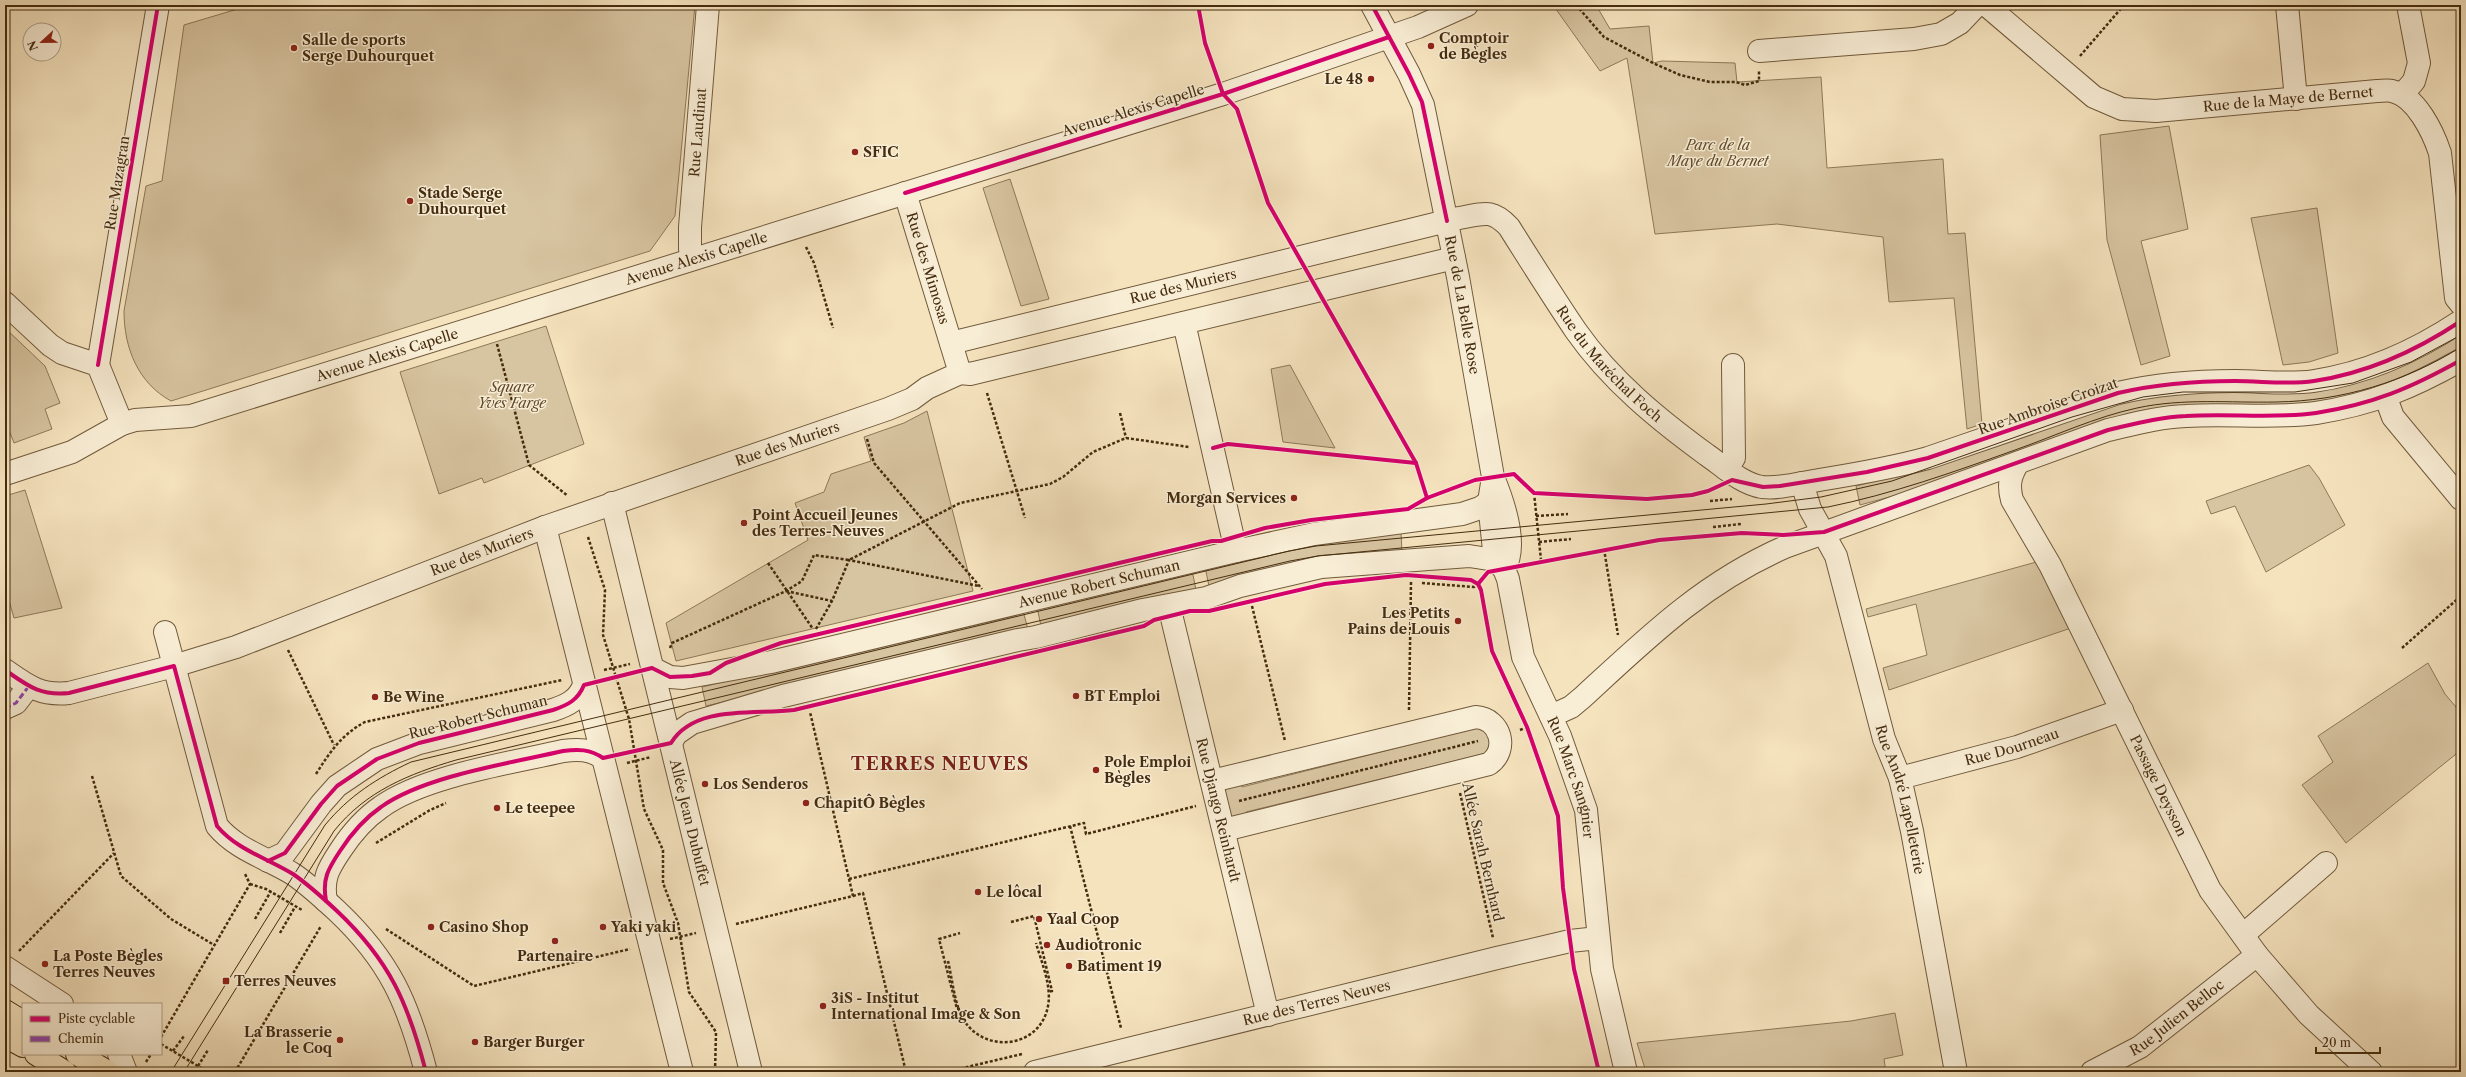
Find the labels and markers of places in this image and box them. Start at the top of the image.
place label: Comptoir de Bègles [1439,29,1509,63]
place label: Salle de sports Serge Duhourquet [302,31,435,65]
marker: Comptoir de Bègles [1426,41,1436,51]
marker: Salle de sports Serge Duhourquet [289,43,299,53]
place label: Le 48 [1325,70,1363,88]
marker: Le 48 [1366,74,1376,84]
place label: SFIC [863,143,898,161]
marker: SFIC [850,147,860,157]
place label: Stade Serge Duhourquet [418,184,507,218]
marker: Stade Serge Duhourquet [405,196,415,206]
place label: Morgan Services [1166,489,1286,507]
marker: Morgan Services [1289,493,1299,503]
place label: Point Accueil Jeunes des Terres-Neuves [752,506,898,540]
marker: Point Accueil Jeunes des Terres-Neuves [739,518,749,528]
place label: Les Petits Pains de Louis [1347,604,1450,638]
marker: Les Petits Pains de Louis [1453,616,1463,626]
place label: BT Emploi [1084,687,1161,705]
place label: Be Wine [383,688,444,706]
marker: BT Emploi [1071,691,1081,701]
marker: Be Wine [370,692,380,702]
place label: Pole Emploi Bègles [1104,753,1191,787]
marker: Pole Emploi Bègles [1091,765,1101,775]
place label: Los Senderos [713,775,808,793]
marker: Los Senderos [700,779,710,789]
place label: ChapitÔ Bègles [814,793,925,812]
marker: ChapitÔ Bègles [801,798,811,808]
place label: Le teepee [505,799,575,817]
marker: Le teepee [492,803,502,813]
place label: Le lôcal [986,883,1042,901]
marker: Le lôcal [973,887,983,897]
place label: Yaal Coop [1046,910,1119,928]
marker: Yaal Coop [1034,914,1044,924]
place label: Casino Shop [439,918,529,936]
place label: Yaki yaki [610,918,676,936]
marker: Casino Shop [426,922,436,932]
marker: Yaki yaki [598,922,608,932]
marker: Partenaire [550,936,560,946]
place label: Audiotronic [1054,936,1142,954]
marker: Audiotronic [1042,940,1052,950]
place label: La Poste Bègles Terres Neuves [53,947,163,981]
place label: Partenaire [517,947,593,965]
place label: Batiment 19 [1077,957,1162,975]
marker: La Poste Bègles Terres Neuves [40,959,50,969]
marker: Batiment 19 [1064,961,1074,971]
place label: Terres Neuves [234,972,336,990]
marker: Terres Neuves [221,976,231,986]
place label: 3iS - Institut International Image & Son [831,989,1021,1023]
marker: 3iS - Institut International Image & Son [818,1001,828,1011]
place label: La Brasserie le Coq [244,1023,333,1057]
place label: Barger Burger [483,1033,585,1051]
marker: La Brasserie le Coq [335,1035,345,1045]
marker: Barger Burger [470,1037,480,1047]

